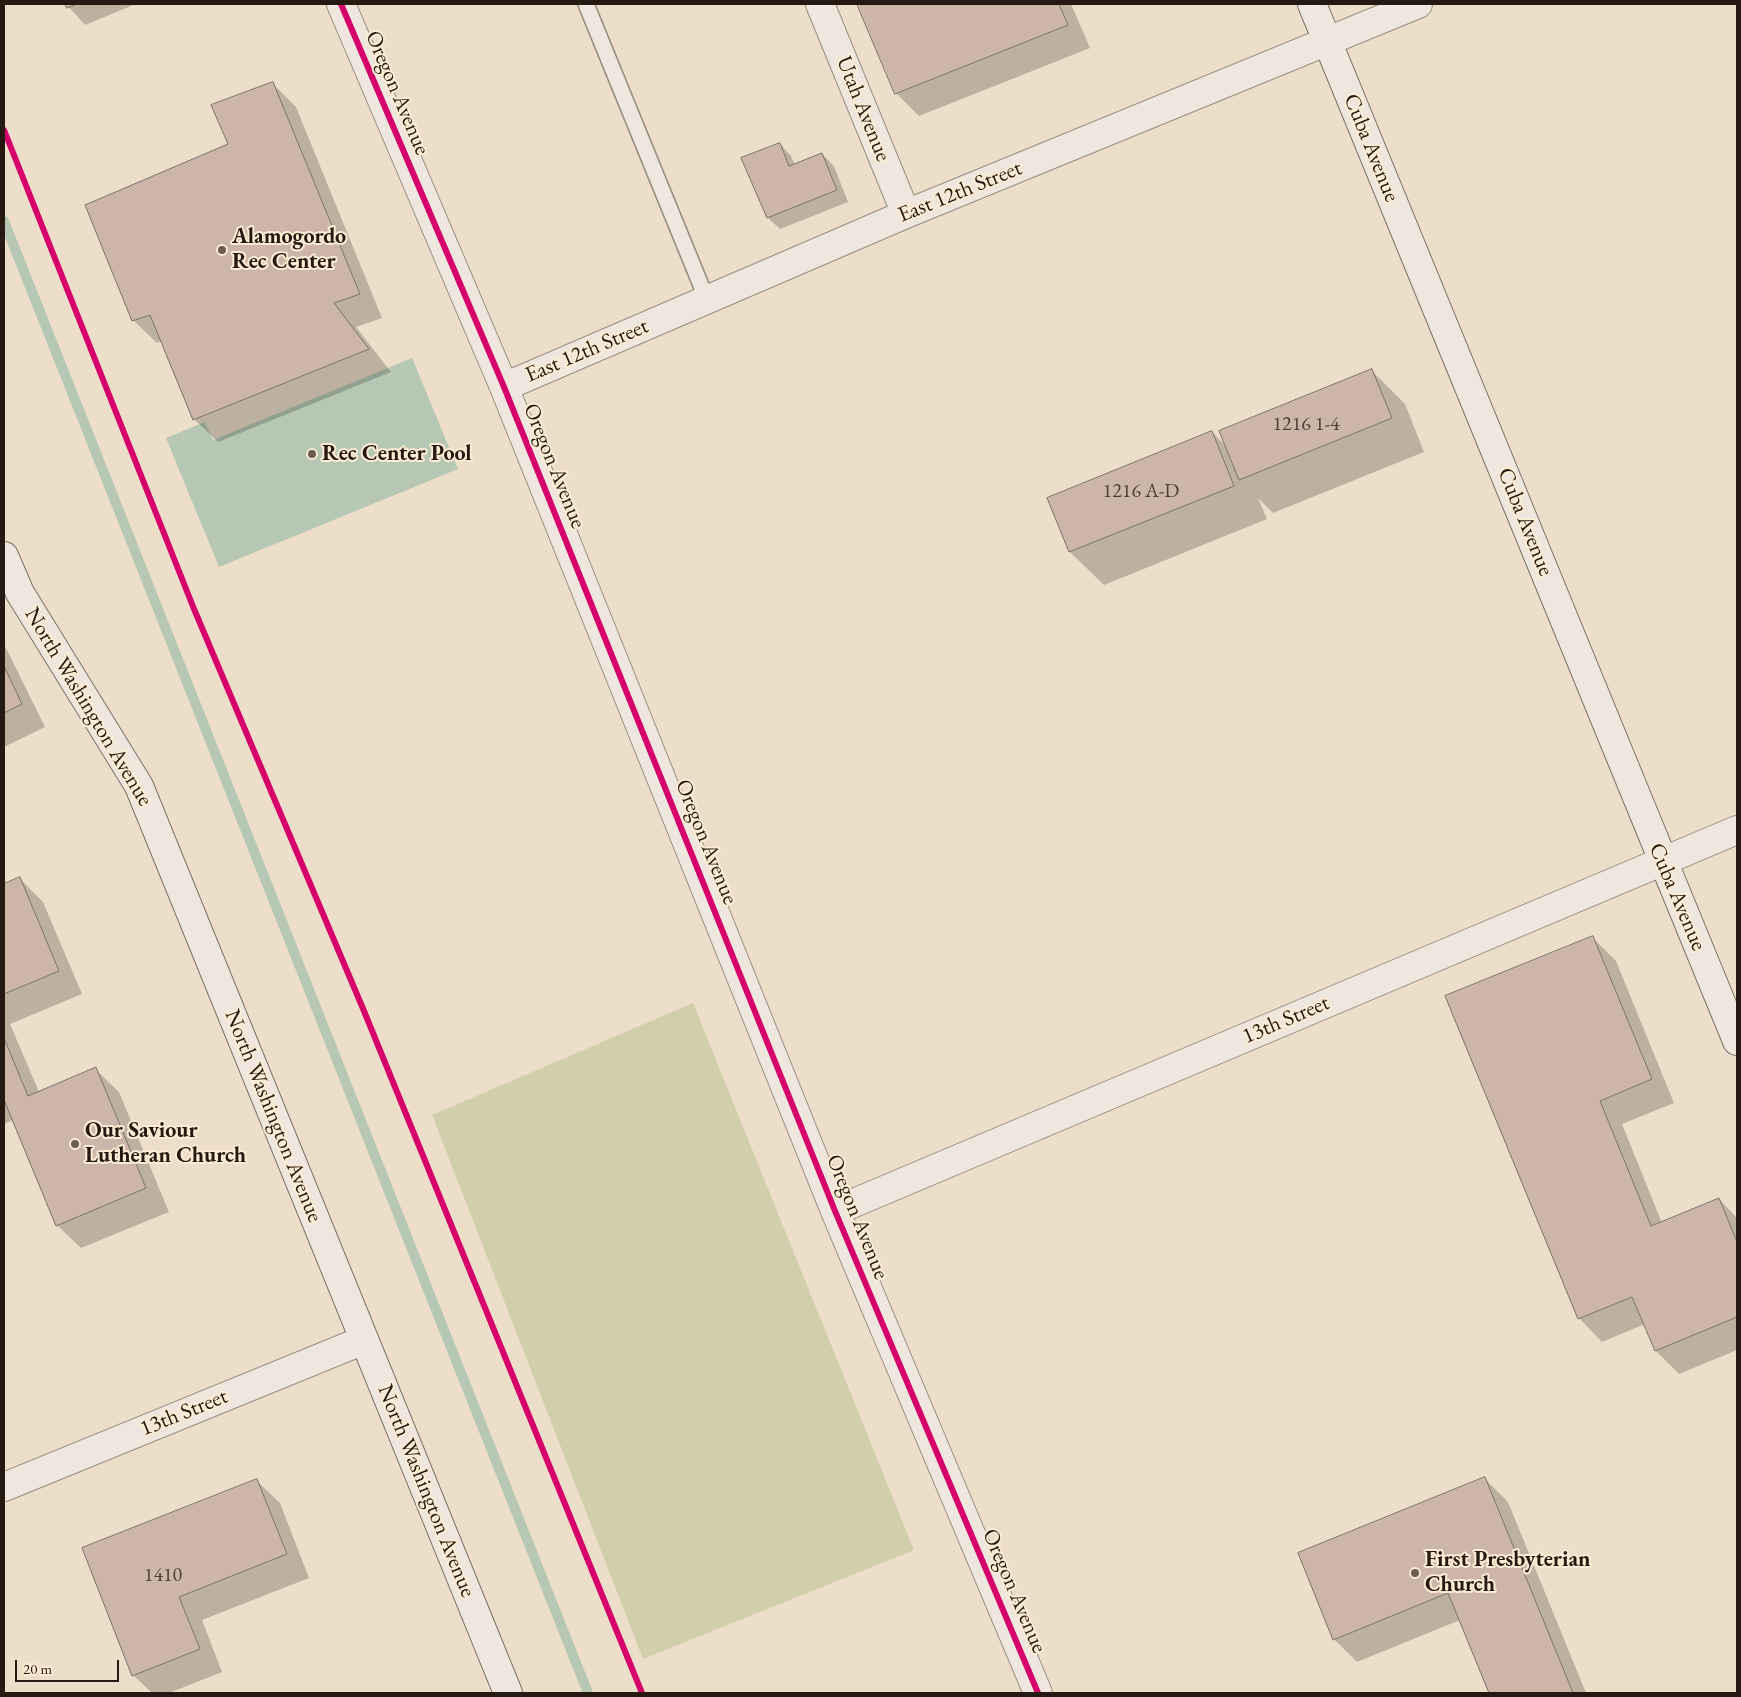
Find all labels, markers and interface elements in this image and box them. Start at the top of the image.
street label: Oregon Avenue [359,27,435,159]
street label: Utah Avenue [830,53,896,165]
street label: Cuba Avenue [1337,90,1405,206]
street label: East 12th Street [894,155,1026,229]
place label: Alamogordo Rec Center [232,224,346,276]
marker: Alamogordo Rec Center [216,244,228,256]
street label: East 12th Street [521,313,653,389]
street label: Oregon Avenue [517,400,591,532]
house number: 1216 1-4 [1272,413,1340,437]
place label: Rec Center Pool [322,441,471,467]
marker: Rec Center Pool [306,448,318,460]
street label: Cuba Avenue [1491,464,1559,580]
house number: 1216 A-D [1103,480,1179,504]
street label: North Washington Avenue [18,603,158,811]
street label: Oregon Avenue [669,776,743,908]
street label: Cuba Avenue [1642,839,1712,955]
street label: 13th Street [1238,990,1334,1050]
street label: North Washington Avenue [218,1006,328,1226]
place label: Our Saviour Lutheran Church [85,1118,246,1170]
marker: Our Saviour Lutheran Church [69,1138,81,1150]
street label: Oregon Avenue [820,1151,894,1283]
street label: North Washington Avenue [371,1381,481,1601]
street label: 13th Street [136,1384,232,1442]
street label: Oregon Avenue [976,1525,1052,1657]
place label: First Presbyterian Church [1425,1547,1591,1598]
house number: 1410 [144,1564,182,1588]
marker: First Presbyterian Church [1409,1567,1421,1579]
scale bar [18,1650,121,1682]
text: 20 m [23,1659,52,1678]

